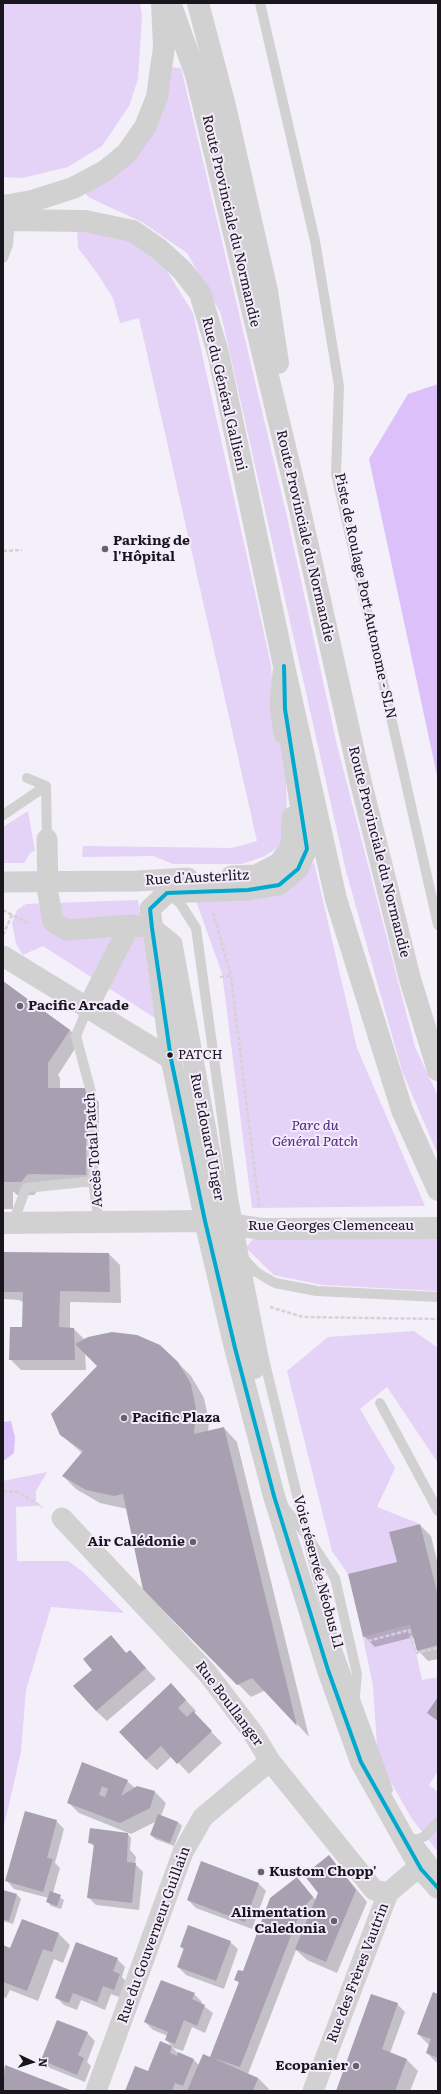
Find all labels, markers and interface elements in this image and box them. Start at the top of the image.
street label: Route Provinciale du Normandie [198,113,264,329]
street label: Rue du Général Gallieni [198,315,250,473]
street label: Route Provinciale du Normandie [272,428,338,644]
street label: Piste de Roulage Port Autonome - SLN [331,472,399,720]
place label: Parking de l'Hôpital [113,533,190,566]
marker: Parking de l'Hôpital [100,544,110,554]
street label: Route Provinciale du Normandie [345,745,413,959]
street label: Rue d'Austerlitz [144,867,250,889]
place label: Pacific Arcade [28,998,129,1014]
marker: Pacific Arcade [15,1001,25,1011]
place label: PATCH [178,1047,223,1063]
marker: PATCH [165,1050,175,1060]
street label: Rue Edouard Unger [186,1072,228,1202]
street label: Accès Total Patch [82,1092,106,1208]
park label: Parc du Général Patch [272,1118,358,1150]
street label: Rue Georges Clemenceau [248,1218,414,1234]
place label: Pacific Plaza [132,1410,220,1426]
marker: Pacific Plaza [119,1413,129,1423]
street label: Voie réservée Néobus L1 [289,1494,347,1650]
place label: Air Calédonie [88,1534,185,1550]
marker: Air Calédonie [188,1537,198,1547]
street label: Rue Boullanger [192,1658,266,1750]
street label: Rue du Gouverneur Guillain [114,1844,194,2026]
place label: Kustom Chopp' [269,1864,377,1880]
marker: Kustom Chopp' [256,1867,266,1877]
street label: Rue des Frères Vautrin [324,1901,392,2045]
place label: Alimentation Caledonia [231,1905,326,1938]
marker: Alimentation Caledonia [329,1916,339,1926]
north arrow [12,2042,52,2082]
text: N [36,2058,52,2068]
place label: Ecopanier [275,2058,348,2074]
marker: Ecopanier [351,2061,361,2071]

